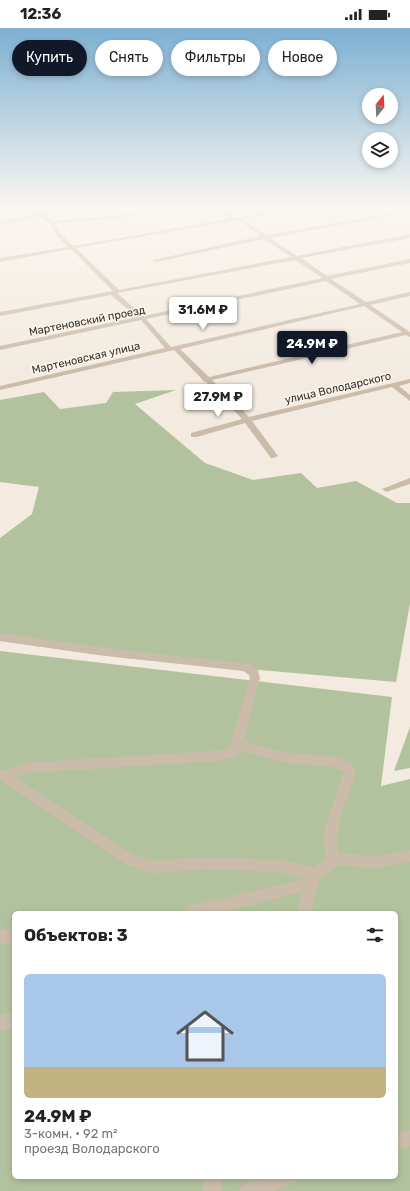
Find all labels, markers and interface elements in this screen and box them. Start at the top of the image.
text: 12:36 [20,5,61,23]
chip: Купить [12,40,87,76]
chip: Снять [95,40,163,76]
chip: Фильтры [171,40,260,76]
chip: Новое [268,40,337,76]
north arrow [362,88,398,124]
map controls [362,88,398,168]
button: layers [362,132,398,168]
pin: 31.6M ₽ [166,297,240,331]
text: 31.6M ₽ [178,302,228,317]
street label: Мартеновский проезд [28,303,147,339]
pin: 24.9M ₽ [275,331,349,365]
text: 24.9M ₽ [286,336,338,351]
street label: Мартеновская улица [31,339,141,377]
street label: улица Володарского [284,369,392,407]
pin: 27.9M ₽ [181,384,255,418]
text: 27.9M ₽ [193,389,243,404]
icon: filters [364,924,386,946]
text: Объектов: 3 [24,925,128,945]
icon: home [169,1000,241,1072]
text: 24.9M ₽ [24,1106,91,1126]
text: 3-комн. · 92 m² [24,1126,117,1141]
text: проезд Володарского [24,1141,160,1156]

